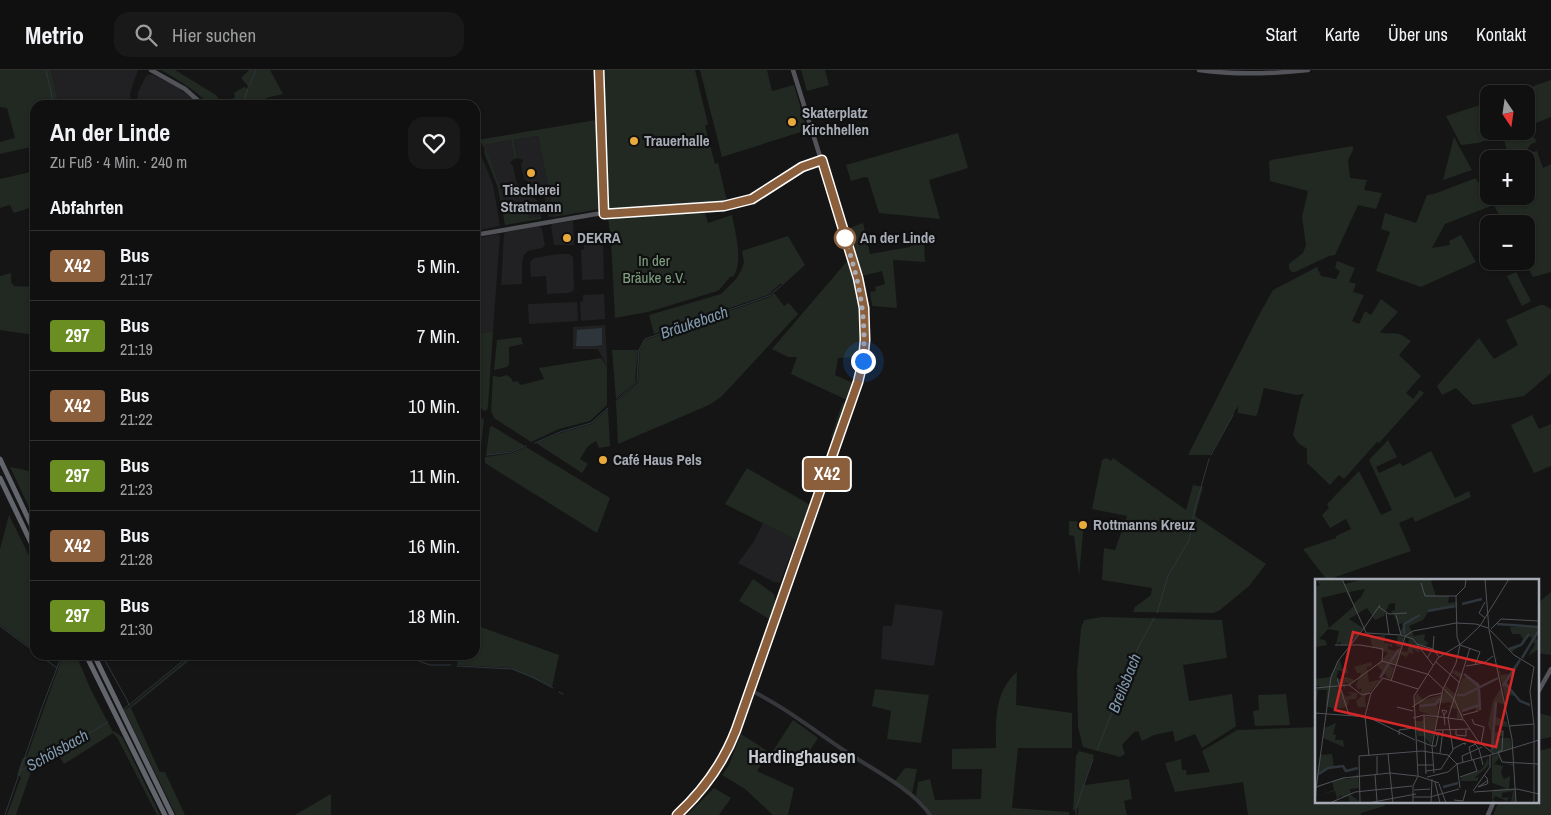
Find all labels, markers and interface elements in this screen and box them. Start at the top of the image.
search box [114,12,464,57]
text: Metrio [25,19,84,51]
icon: search [132,21,160,49]
text: Hier suchen [172,22,256,48]
text: Start [1266,22,1297,47]
text: Karte [1325,22,1360,47]
text: Über uns [1388,22,1448,47]
text: Kontakt [1476,22,1526,47]
north arrow [1480,85,1535,140]
map controls [1480,85,1535,270]
place label: Skaterplatz Kirchhellen [802,102,869,140]
text: An der Linde [50,116,170,148]
marker: Skaterplatz Kirchhellen [786,116,798,128]
button: heart [408,117,460,169]
place label: Trauerhalle [644,130,710,151]
marker: Trauerhalle [628,135,640,147]
button: + [1480,150,1535,205]
text: Zu Fuß · 4 Min. · 240 m [50,151,187,173]
marker: Tischlerei Stratmann [525,167,537,179]
place label: Tischlerei Stratmann [501,179,561,217]
text: Abfahrten [50,194,124,220]
button: − [1480,215,1535,270]
place label: DEKRA [577,227,621,248]
marker: An der Linde [834,227,856,249]
place label: An der Linde [860,227,935,248]
marker: DEKRA [561,232,573,244]
text: Bus [120,242,149,268]
park label: In der Bräuke e.V. [622,250,686,288]
text: X42 [64,253,91,278]
text: 5 Min. [417,253,460,279]
text: 21:17 [120,268,153,290]
water label: Bräukebach [657,300,731,344]
text: Bus [120,312,149,338]
text: 297 [65,323,90,348]
text: 7 Min. [417,323,460,349]
text: 21:19 [120,338,153,360]
your location [851,349,876,374]
text: Bus [120,382,149,408]
text: X42 [64,393,91,418]
text: 10 Min. [408,393,460,419]
text: 21:22 [120,408,153,430]
place label: Café Haus Pels [613,449,702,470]
text: Bus [120,452,149,478]
marker: Café Haus Pels [597,454,609,466]
line badge: X42 [798,458,856,490]
text: X42 [814,461,840,486]
text: 297 [65,463,90,488]
text: 11 Min. [409,463,460,489]
text: 21:23 [120,478,153,500]
place label: Rottmanns Kreuz [1093,514,1195,535]
marker: Rottmanns Kreuz [1077,519,1089,531]
text: Bus [120,522,149,548]
text: X42 [64,533,91,558]
text: 16 Min. [408,533,460,559]
text: 21:28 [120,548,153,570]
inset map [1315,579,1538,802]
text: Bus [120,592,149,618]
text: 297 [65,603,90,628]
text: 18 Min. [408,603,460,629]
text: 21:30 [120,618,153,640]
water label: Breilsbach [1102,650,1146,716]
water label: Schölsbach [22,724,92,776]
district label: Hardinghausen [748,744,856,769]

